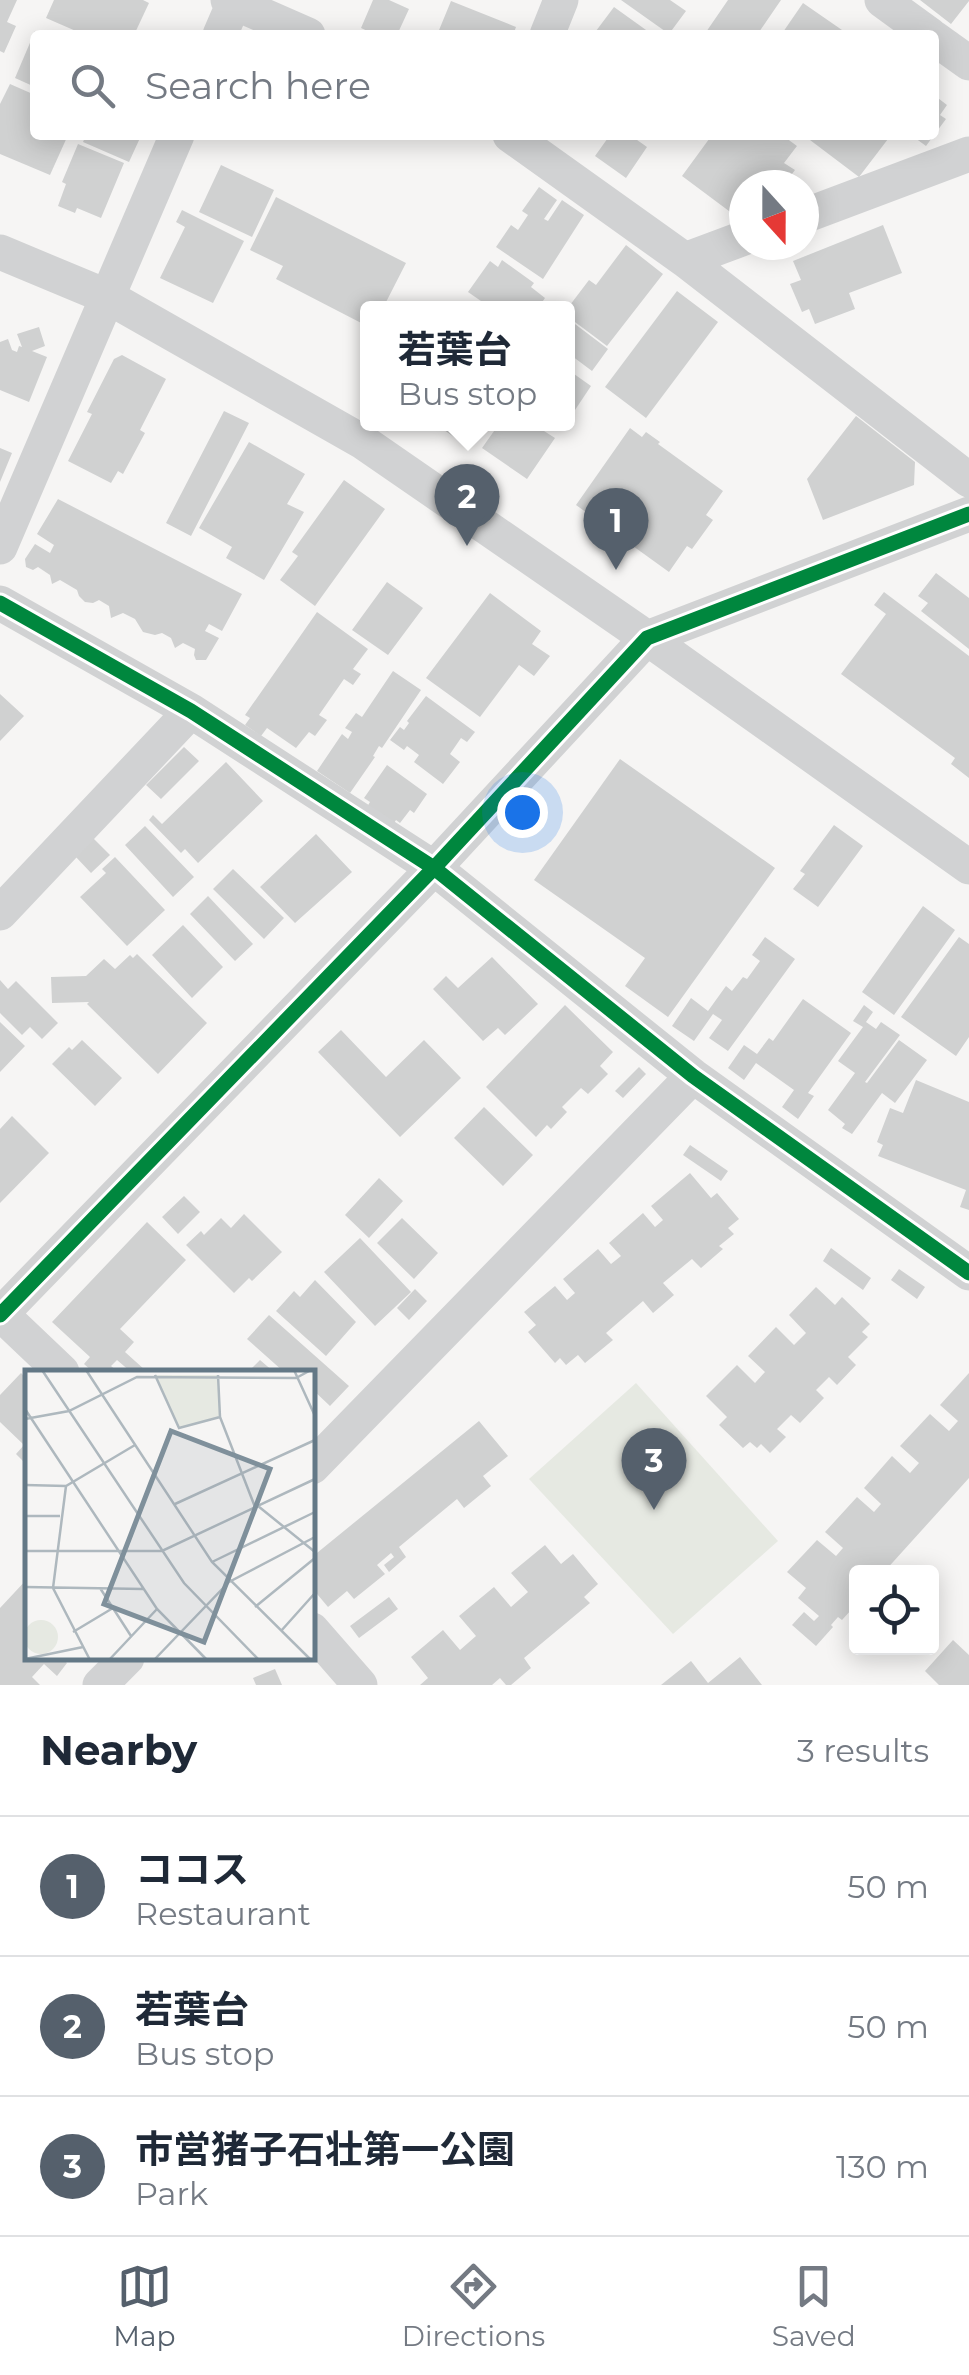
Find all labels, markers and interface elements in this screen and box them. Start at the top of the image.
search box [30,30,939,140]
icon: search [65,58,120,113]
text: Search here [145,62,371,109]
north arrow [729,170,819,260]
popup [360,301,575,431]
text: 若葉台 [398,326,512,373]
text: Bus stop [398,374,537,413]
pin: 2 [434,464,500,546]
pin: 1 [584,488,648,570]
your location [497,787,548,838]
inset map [25,1370,315,1660]
pin: 3 [622,1428,686,1510]
map controls [849,1565,939,1655]
button: locate [849,1565,939,1655]
text: Nearby [40,1724,197,1776]
text: 3 results [797,1731,929,1770]
text: ココス [135,1846,249,1893]
text: 1 [66,1867,79,1906]
text: 50 m [847,1867,929,1906]
text: Restaurant [135,1894,311,1933]
text: 若葉台 [135,1986,249,2033]
text: 2 [63,2007,82,2046]
text: 50 m [847,2007,929,2046]
text: Bus stop [135,2034,274,2073]
text: 市営猪子石壮第一公園 [135,2126,515,2173]
text: 3 [63,2147,82,2186]
text: 130 m [836,2147,929,2186]
text: Park [135,2174,208,2213]
tab: Map [113,2259,175,2353]
tab: Directions [402,2259,545,2353]
tab: Saved [772,2259,856,2353]

